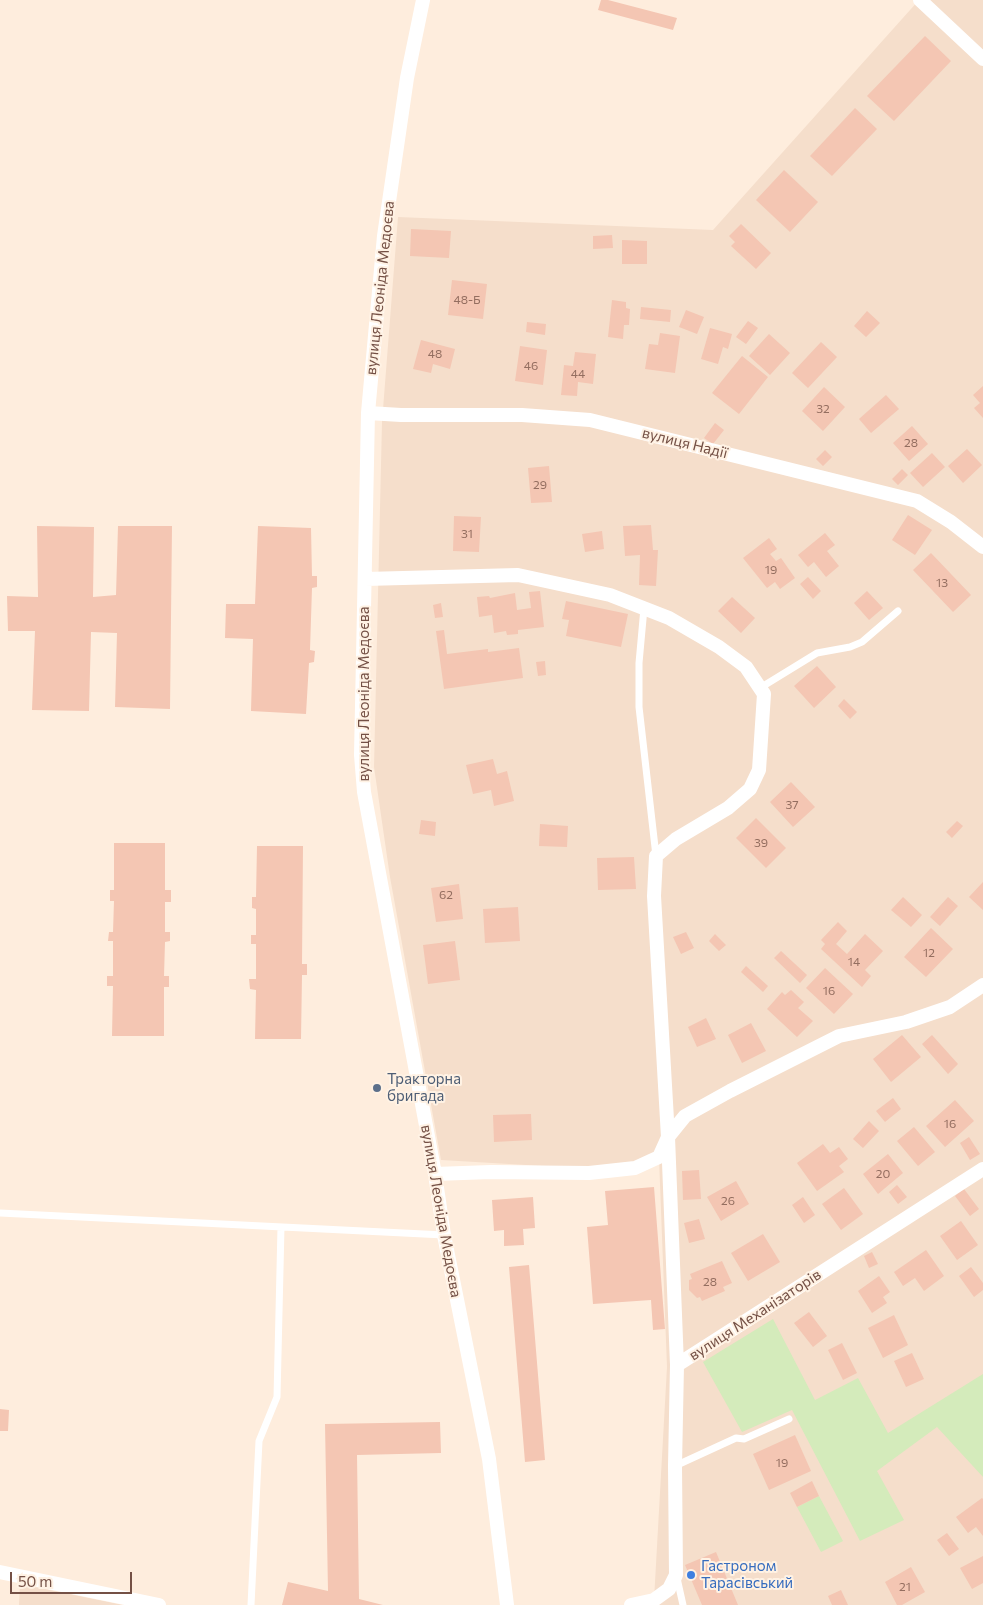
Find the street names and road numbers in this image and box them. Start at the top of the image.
street label: вулиця Леоніда Медоєва [362,200,398,376]
street label: вулиця Надії [640,424,730,462]
street label: вулиця Леоніда Медоєва [355,606,373,782]
street label: вулиця Леоніда Медоєва [417,1123,465,1299]
street label: вулиця Механізаторів [686,1266,824,1364]

